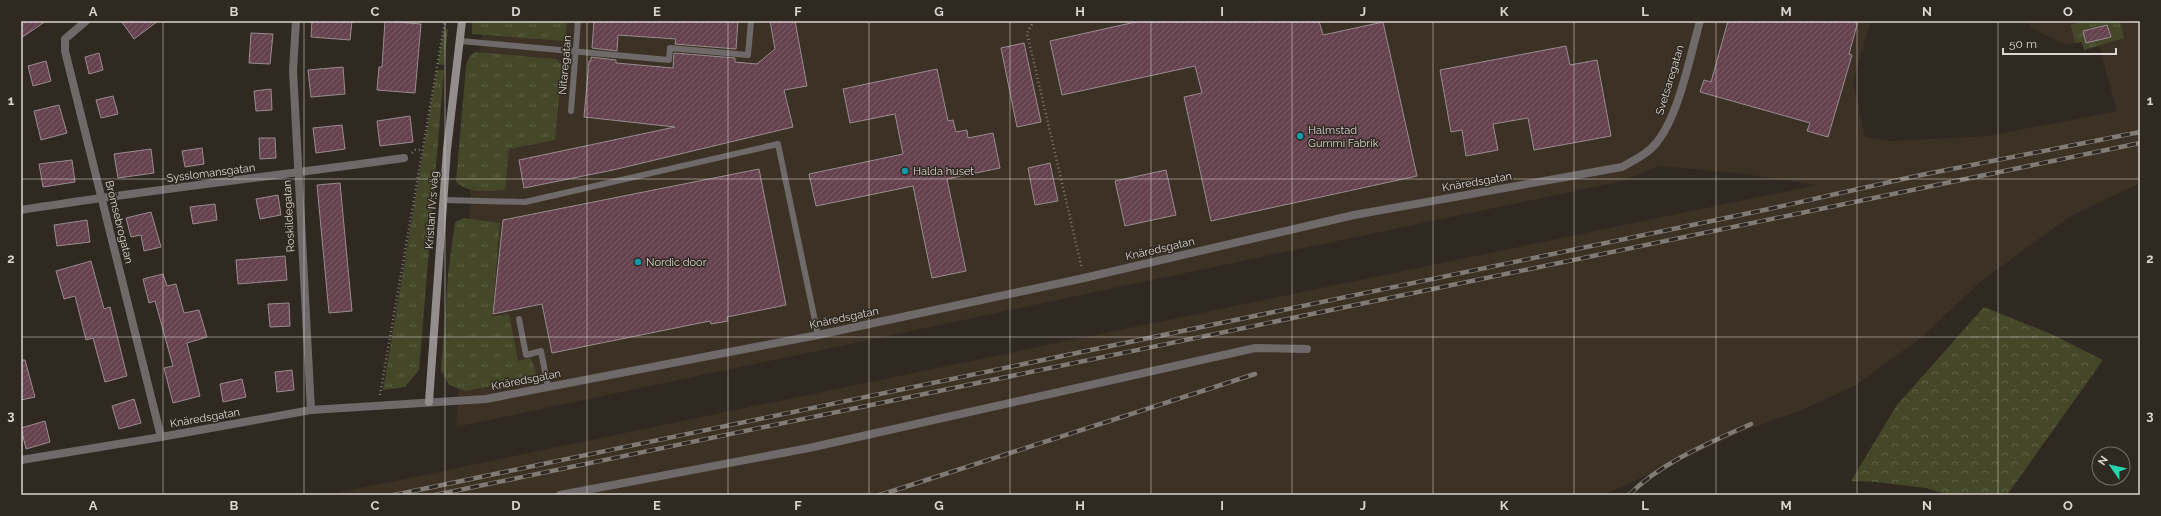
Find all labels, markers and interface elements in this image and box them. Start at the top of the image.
text: A [89,4,98,19]
text: B [230,4,239,19]
text: C [371,4,380,19]
text: D [511,4,521,19]
text: E [653,4,661,19]
text: F [794,4,802,19]
text: G [934,4,944,19]
text: H [1075,4,1085,19]
text: I [1220,4,1224,19]
text: J [1360,4,1366,19]
text: K [1500,4,1509,19]
text: L [1641,4,1649,19]
text: M [1780,4,1792,19]
text: N [1922,4,1932,19]
text: O [2063,4,2073,19]
scale bar [2003,30,2116,56]
street label: Nitaregatan [556,35,574,95]
text: 50 m [2009,37,2037,51]
street label: Svetsaregatan [1653,43,1687,117]
text: 1 [8,93,15,108]
text: 1 [2147,93,2154,108]
place label: Halmstad Gummi Fabrik [1308,124,1379,150]
marker: Halmstad Gummi Fabrik [1295,131,1305,141]
street label: Sysslomansgatan [166,161,256,185]
place label: Halda huset [913,165,974,178]
marker: Halda huset [900,166,910,176]
street label: Knäredsgatan [1441,169,1513,195]
street label: Kristian IV:s väg [423,170,441,250]
street label: Brömsebrogatan [102,179,136,265]
street label: Roskildegatan [281,180,297,252]
street label: Knäredsgatan [1124,235,1196,263]
text: 2 [7,251,15,266]
text: 2 [2146,251,2154,266]
place label: Nordic door [646,256,707,269]
marker: Nordic door [633,257,643,267]
street label: Knäredsgatan [808,304,880,332]
street label: Knäredsgatan [490,367,562,393]
street label: Knäredsgatan [169,405,241,431]
text: 3 [7,408,15,423]
text: 3 [2146,408,2154,423]
north arrow [2091,446,2131,486]
text: N [2095,454,2111,468]
text: A [89,498,98,513]
text: B [230,498,239,513]
text: C [371,498,380,513]
text: D [511,498,521,513]
text: E [653,498,661,513]
text: F [794,498,802,513]
text: G [934,498,944,513]
text: H [1075,498,1085,513]
text: I [1220,498,1224,513]
text: J [1360,498,1366,513]
text: K [1500,498,1509,513]
text: L [1641,498,1649,513]
text: M [1780,498,1792,513]
text: N [1922,498,1932,513]
text: O [2063,498,2073,513]

